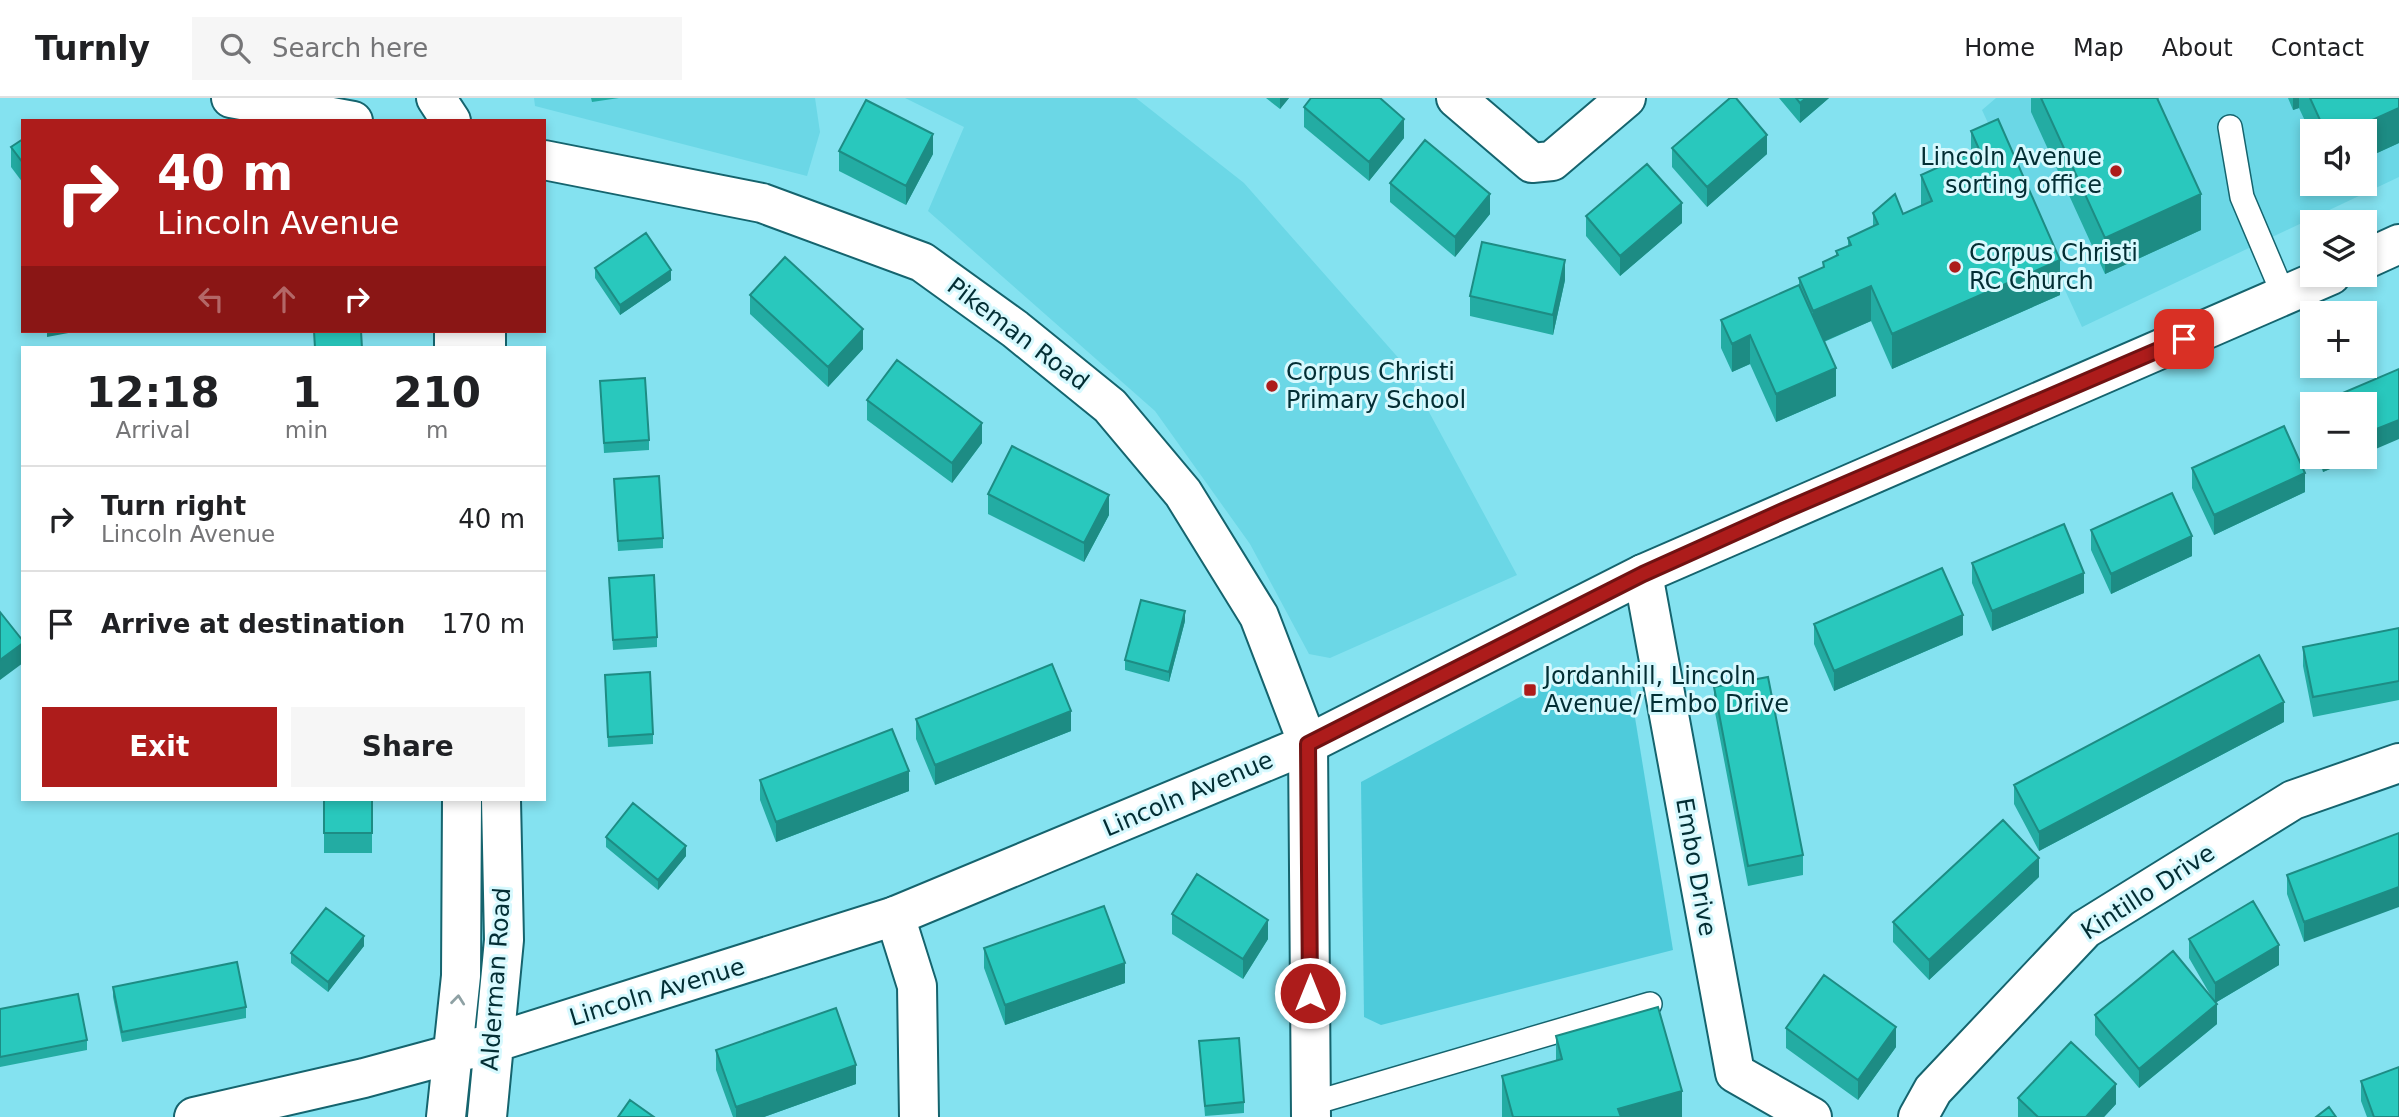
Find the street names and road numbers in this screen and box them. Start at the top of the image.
street label: Pikeman Road [942,272,1094,396]
street label: Lincoln Avenue [1099,746,1277,842]
street label: Embo Drive [1670,796,1722,938]
street label: Kintillo Drive [2076,839,2220,945]
street label: Alderman Road [476,886,516,1072]
street label: Lincoln Avenue [566,952,748,1032]

